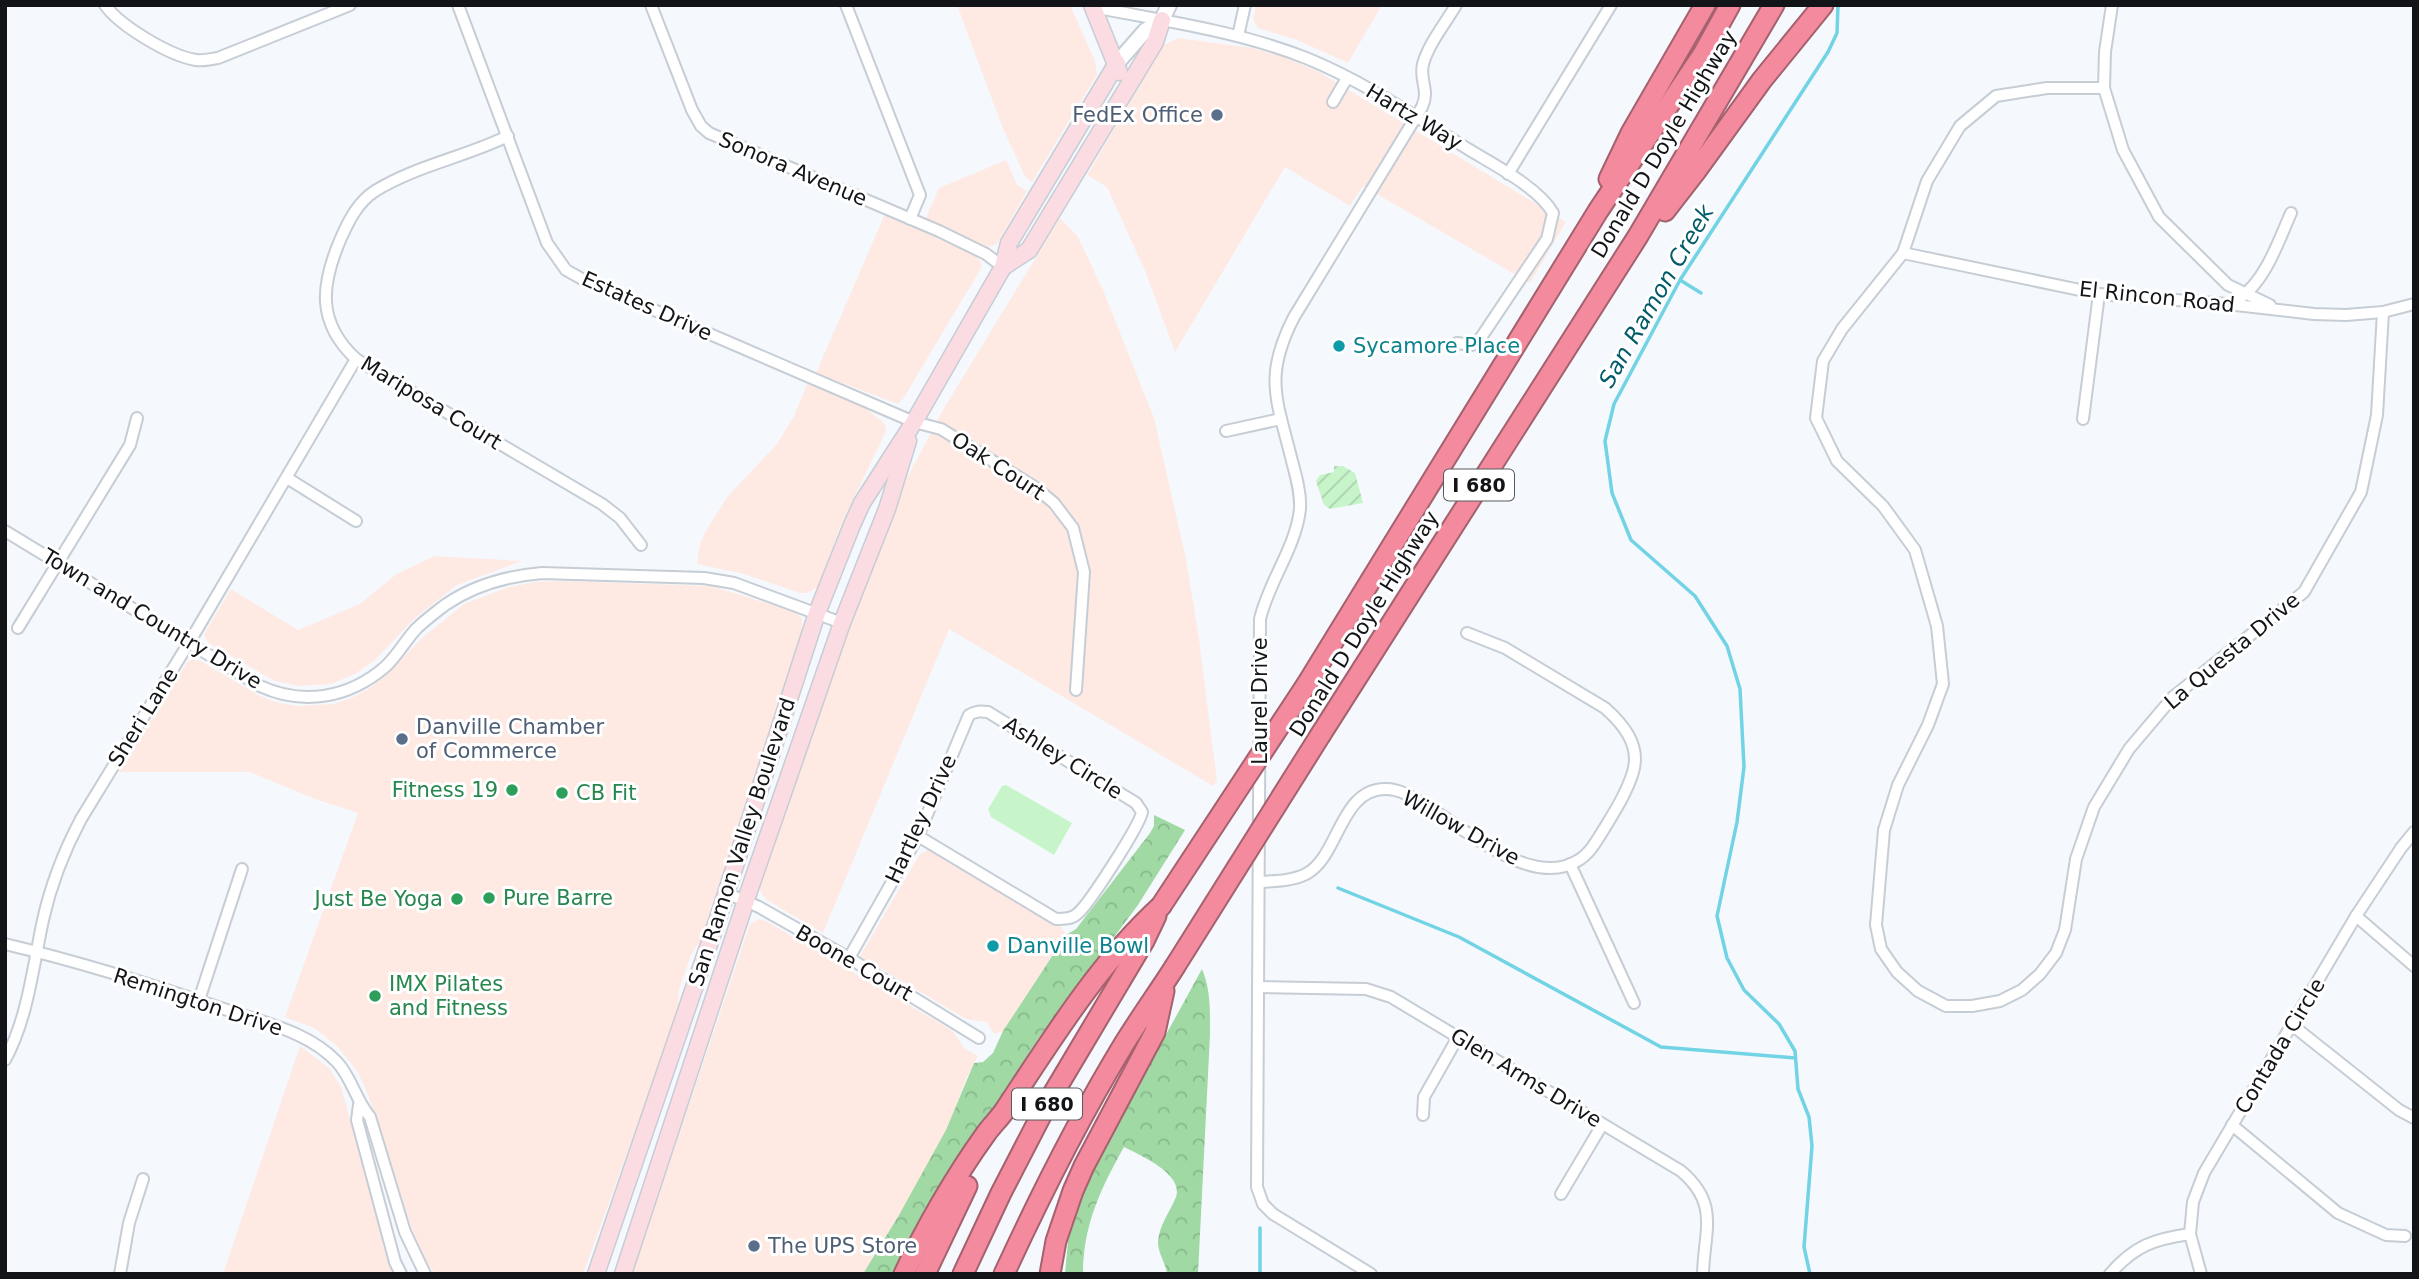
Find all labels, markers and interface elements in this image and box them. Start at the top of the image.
street label: Donald D Doyle Highway [1586,26,1742,262]
street label: Hartz Way [1362,79,1466,155]
place label: FedEx Office [1072,103,1203,127]
marker: FedEx Office [1209,107,1225,123]
street label: Sonora Avenue [715,127,871,211]
water label: San Ramon Creek [1593,199,1720,392]
street label: Estates Drive [578,267,716,345]
street label: El Rincon Road [2078,277,2236,317]
place label: Sycamore Place [1353,334,1520,358]
marker: Sycamore Place [1331,338,1347,354]
street label: Mariposa Court [356,352,506,454]
street label: Oak Court [947,427,1049,505]
road number: I 680 [1444,470,1514,500]
street label: Donald D Doyle Highway [1285,507,1443,741]
street label: Town and Country Drive [37,543,266,694]
street label: La Questa Drive [2160,588,2304,714]
street label: Laurel Drive [1248,637,1272,765]
street label: Sheri Lane [103,663,183,771]
street label: San Ramon Valley Boulevard [684,695,800,989]
street label: Ashley Circle [999,712,1127,804]
place label: Danville Chamber of Commerce [416,715,604,763]
marker: Danville Chamber of Commerce [394,731,410,747]
street label: Hartley Drive [881,751,961,887]
place label: Fitness 19 [392,778,498,802]
place label: CB Fit [576,781,636,805]
marker: Fitness 19 [504,782,520,798]
marker: CB Fit [554,785,570,801]
street label: Willow Drive [1398,786,1524,870]
place label: Pure Barre [503,886,613,910]
place label: Just Be Yoga [313,887,443,911]
marker: Pure Barre [481,890,497,906]
marker: Just Be Yoga [449,891,465,907]
street label: Boone Court [791,920,917,1006]
place label: Danville Bowl [1007,934,1149,958]
marker: Danville Bowl [985,938,1001,954]
street label: Remington Drive [110,963,286,1041]
place label: IMX Pilates and Fitness [389,972,508,1020]
street label: Contada Circle [2230,974,2330,1118]
marker: IMX Pilates and Fitness [367,988,383,1004]
street label: Glen Arms Drive [1446,1023,1606,1133]
road number: I 680 [1012,1088,1082,1120]
place label: The UPS Store [767,1234,917,1258]
marker: The UPS Store [746,1238,762,1254]

